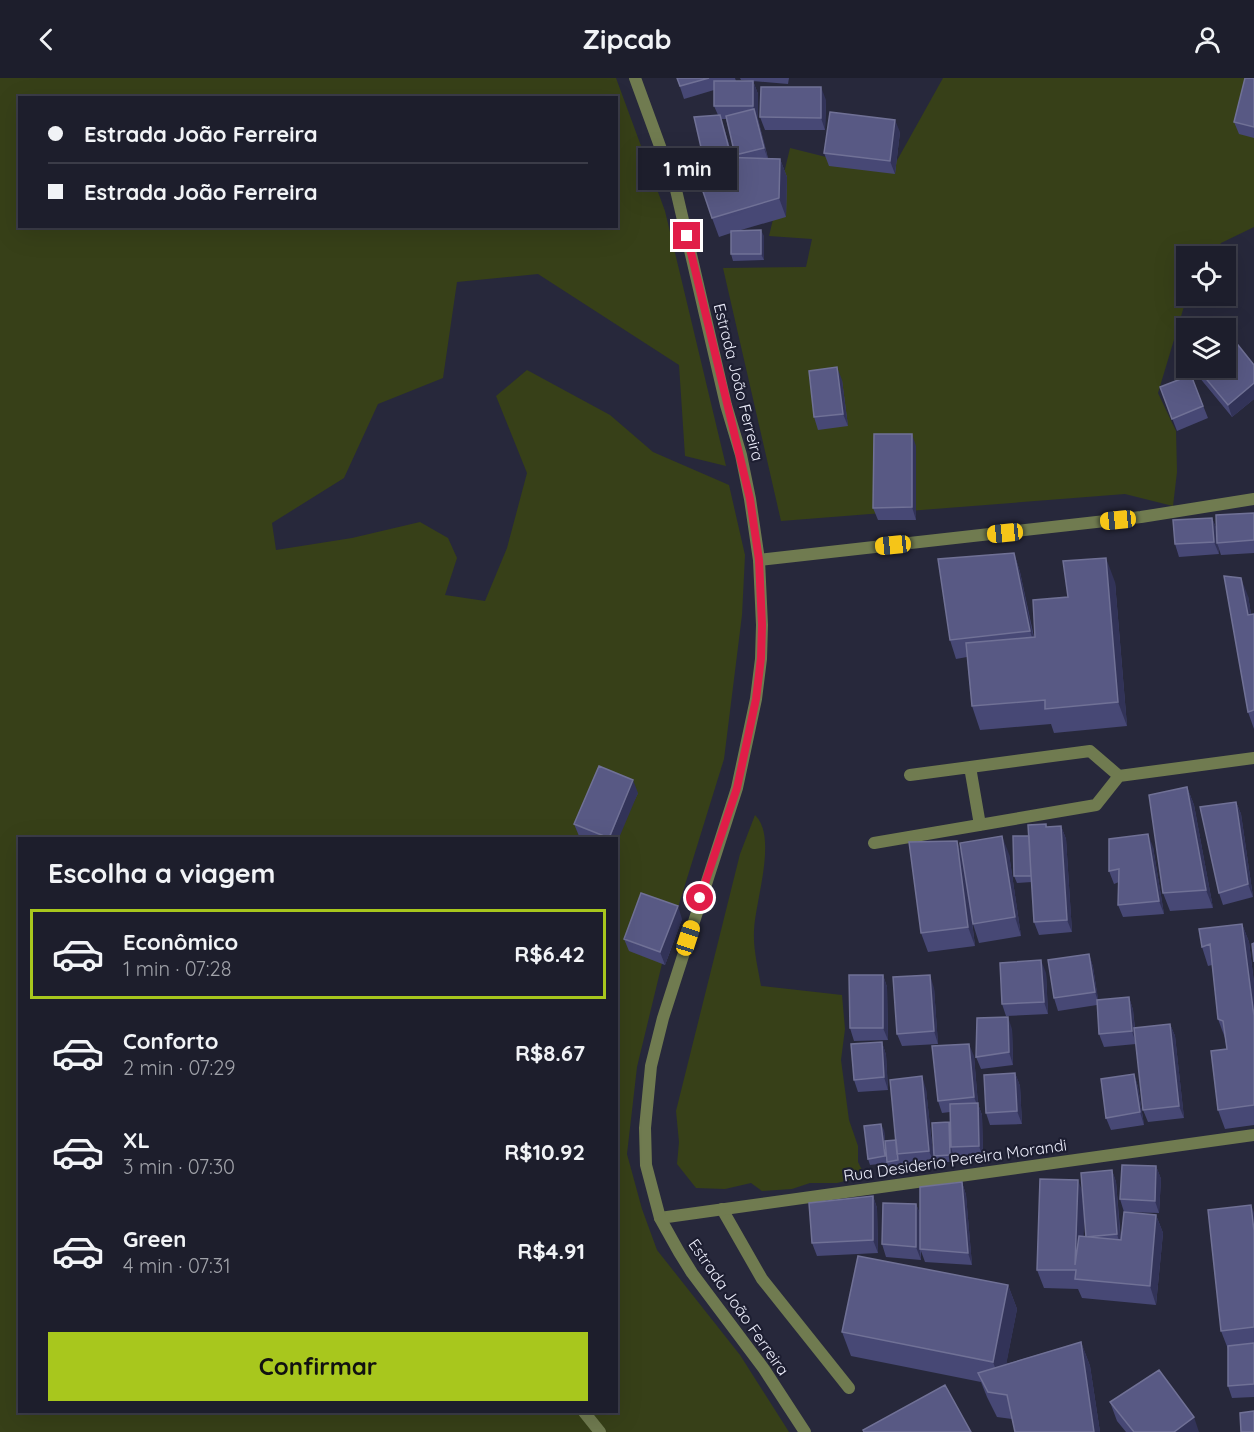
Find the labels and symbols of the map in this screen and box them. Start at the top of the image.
callout: 1 min [638,149,736,191]
route end [673,222,700,249]
street label: Estrada João Ferreira [710,301,768,463]
car [1099,509,1137,531]
car [986,522,1024,544]
car [874,534,912,556]
route start [686,884,713,911]
car [674,918,702,958]
street label: Rua Desiderio Pereira Morandi [842,1134,1068,1186]
street label: Estrada João Ferreira [684,1235,794,1379]

